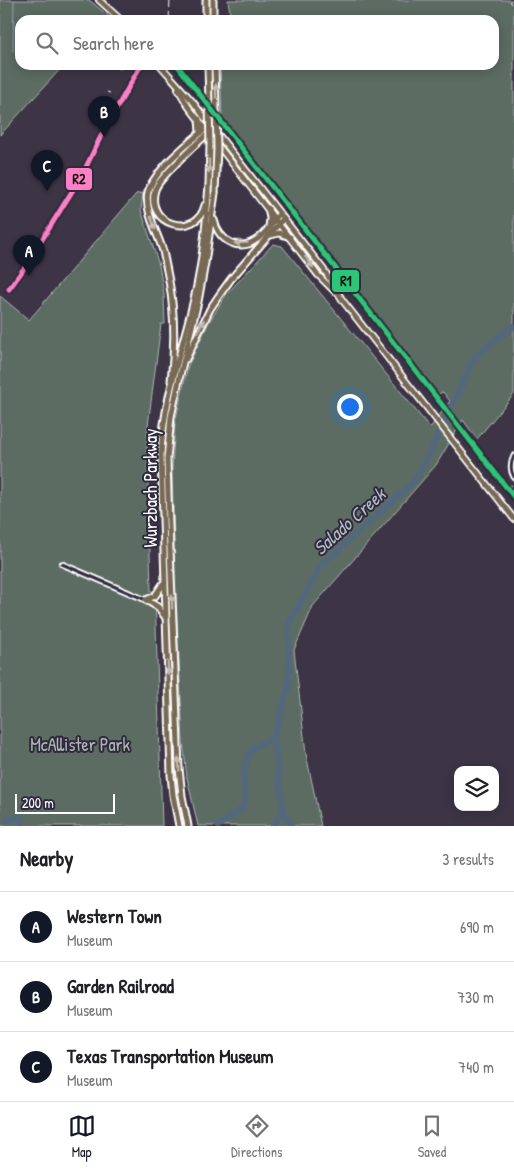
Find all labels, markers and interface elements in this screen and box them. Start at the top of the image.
search box [15,15,499,70]
icon: search [33,29,61,57]
text: Search here [73,30,154,56]
one-way arrow [211,83,219,99]
pin: B [88,96,120,137]
pin: C [31,150,63,191]
one-way arrow [205,158,213,174]
line badge: R2 [65,167,93,191]
text: R2 [73,169,86,188]
one-way arrow [150,215,157,230]
pin: A [13,235,45,276]
one-way arrow [232,240,248,248]
one-way arrow [304,255,314,269]
line badge: R1 [331,269,360,293]
text: R1 [340,271,352,290]
one-way arrow [197,319,205,333]
your location [337,394,363,420]
street label: Wurzbach Parkway [138,428,163,548]
water label: Salado Creek [307,480,392,560]
one-way arrow [168,594,176,610]
one-way arrow [164,660,172,676]
park label: McAllister Park [30,732,130,757]
one-way arrow [175,756,183,772]
map controls [454,766,499,811]
button: layers [454,766,499,811]
scale bar [15,791,115,814]
text: 200 m [22,793,54,812]
text: Nearby [20,844,73,873]
text: 3 results [442,848,494,870]
text: Western Town [67,903,162,929]
text: A [32,916,40,938]
text: 690 m [460,916,494,938]
text: Museum [67,929,113,951]
text: Garden Railroad [67,973,174,999]
text: B [32,986,40,1008]
text: 730 m [457,986,494,1008]
text: Museum [67,999,113,1021]
text: Texas Transportation Museum [67,1043,273,1069]
text: C [32,1056,40,1078]
text: 740 m [458,1056,494,1078]
text: Museum [67,1069,113,1091]
tab: Map [68,1112,96,1161]
tab: Directions [231,1112,282,1161]
tab: Saved [418,1112,446,1161]

